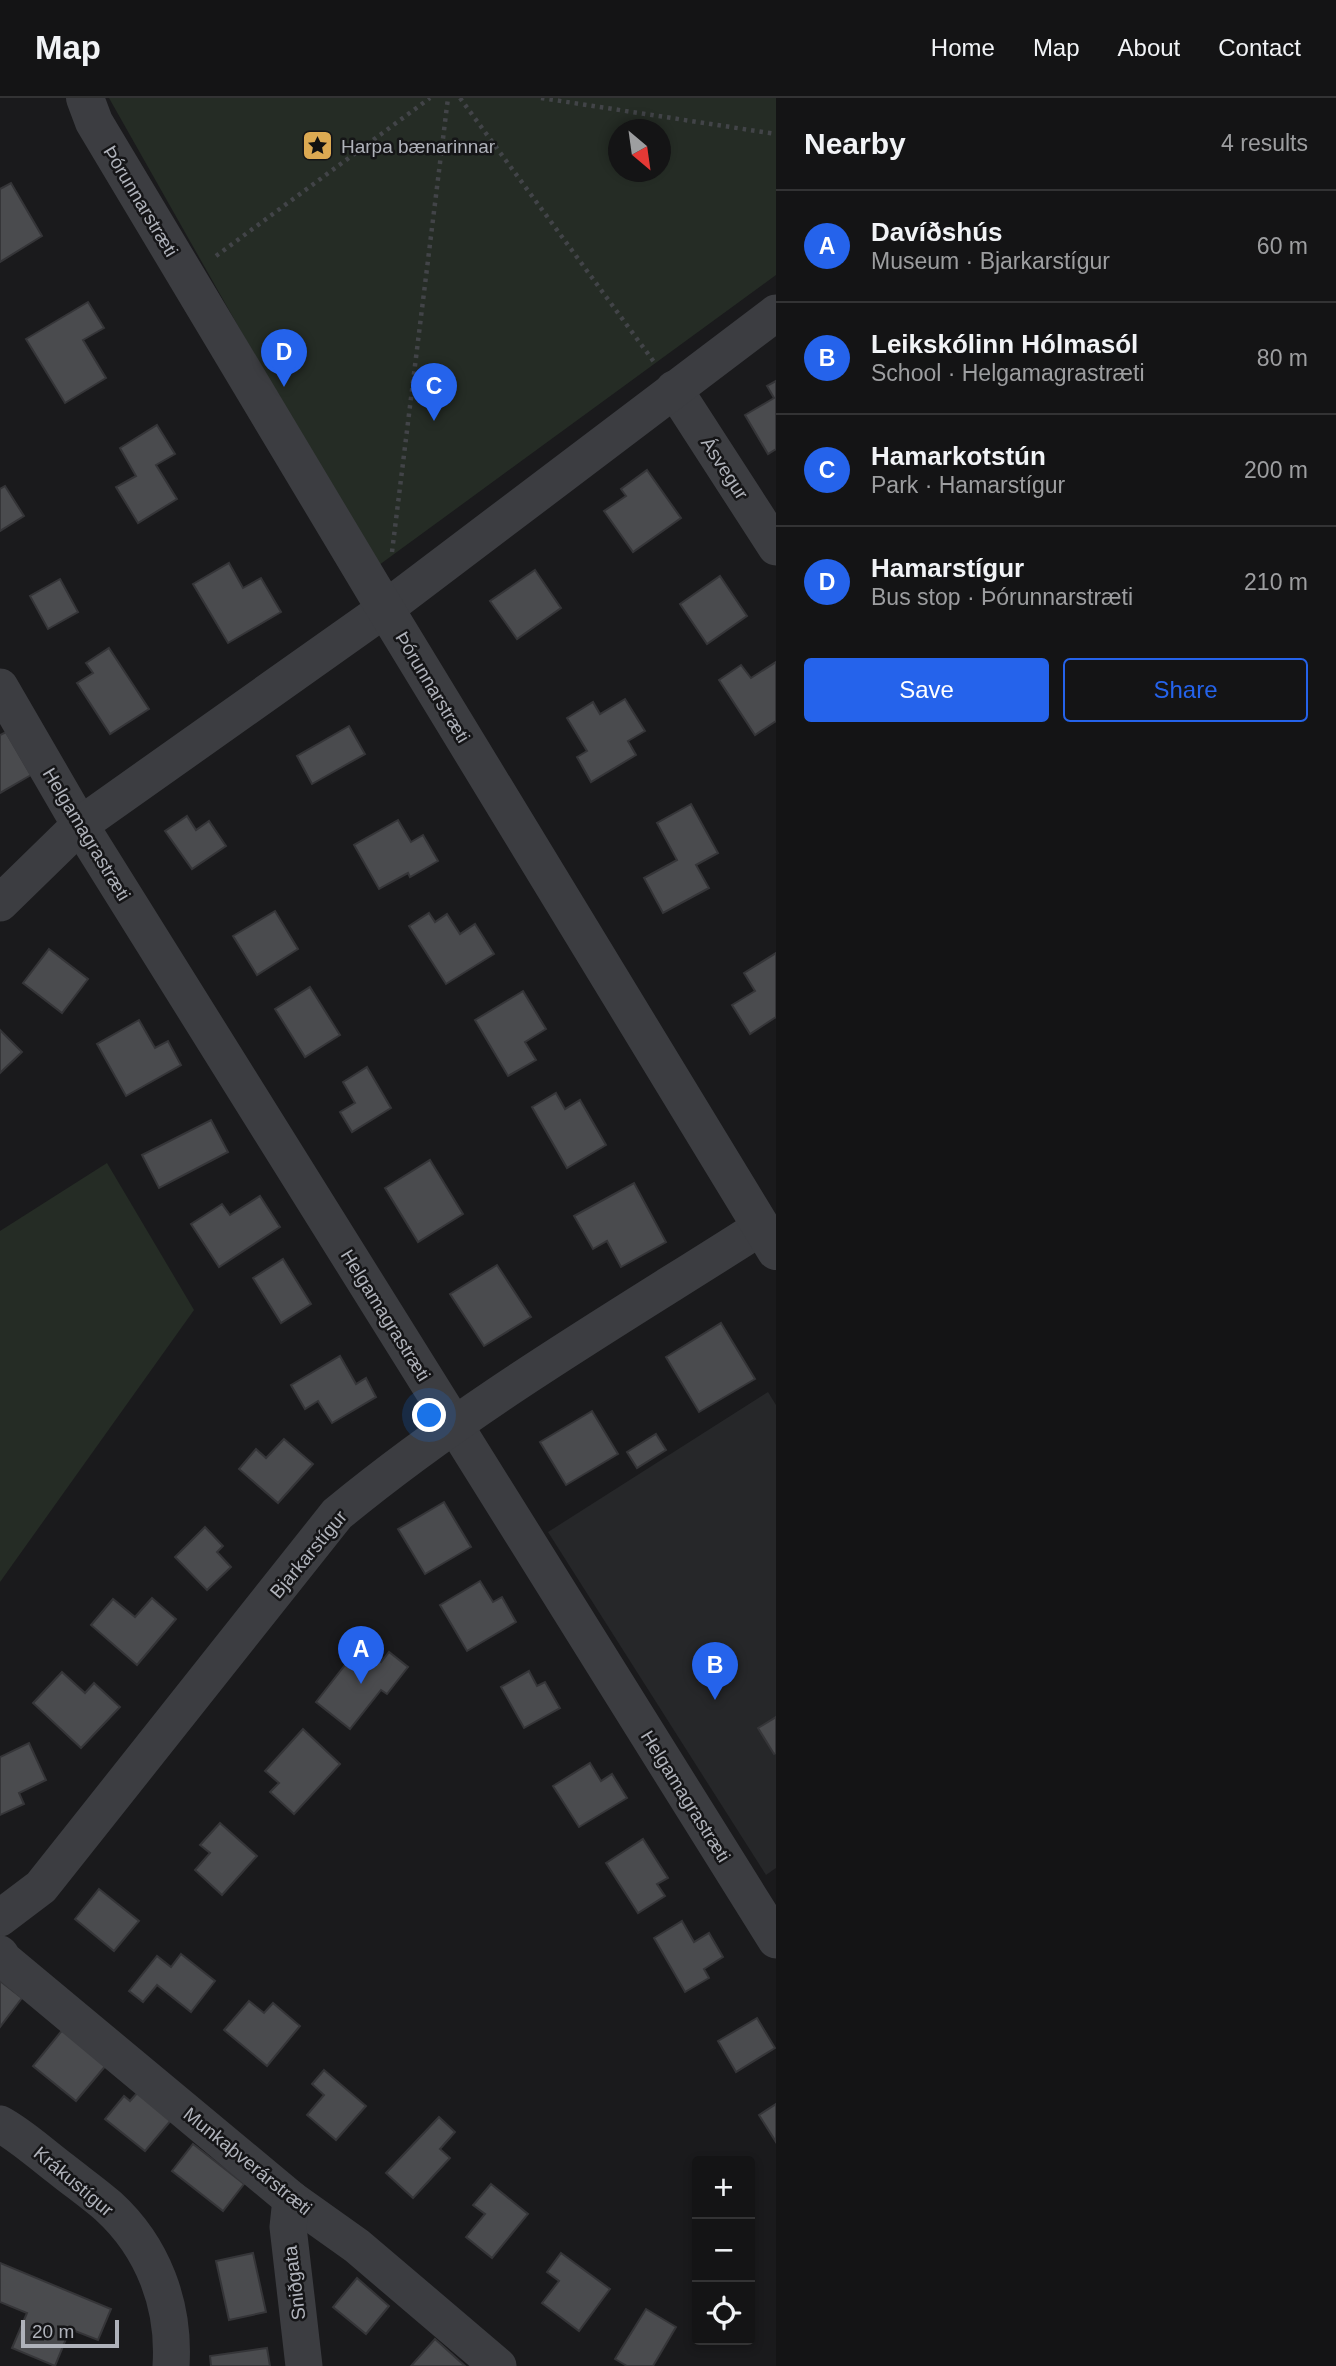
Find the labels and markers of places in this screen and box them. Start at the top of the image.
place icon: Harpa bænarinnar [301,129,335,163]
place label: Harpa bænarinnar [341,136,496,157]
pin: D [261,329,307,387]
pin: C [411,363,457,421]
pin: A [338,1626,384,1684]
pin: B [692,1642,738,1700]

